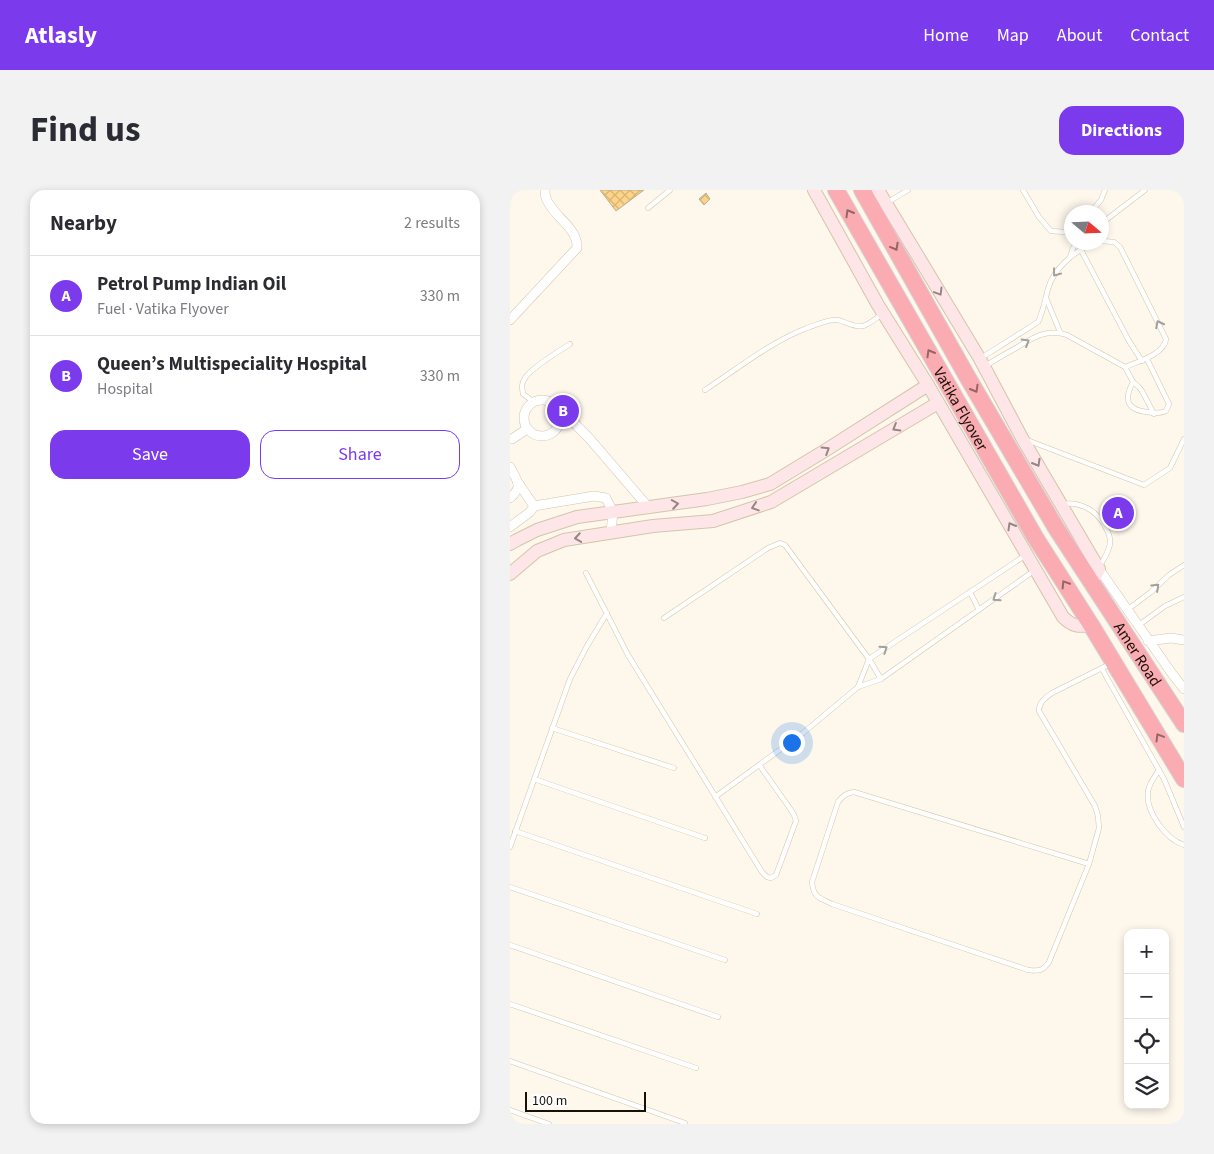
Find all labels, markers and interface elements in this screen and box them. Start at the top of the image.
text: Atlasly [25,18,97,53]
text: Home [923,23,969,48]
text: Map [997,23,1029,48]
text: About [1057,23,1102,48]
text: Contact [1130,23,1189,48]
text: Find us [30,105,140,155]
button: Directions [1059,106,1184,155]
north arrow [1064,205,1109,250]
text: Nearby [50,208,117,238]
one-way arrow [846,209,856,218]
text: 2 results [404,212,460,234]
one-way arrow [888,242,898,251]
one-way arrow [1053,267,1062,277]
text: Petrol Pump Indian Oil [97,271,286,298]
text: A [61,285,71,307]
text: 330 m [420,285,460,307]
one-way arrow [933,286,943,295]
text: Fuel · Vatika Flyover [97,298,229,320]
one-way arrow [1155,320,1165,329]
one-way arrow [1020,338,1029,348]
one-way arrow [926,350,936,359]
text: Queen’s Multispeciality Hospital [97,351,367,378]
street label: Vatika Flyover [928,363,993,455]
text: B [61,365,71,387]
text: 330 m [420,365,460,387]
text: Hospital [97,378,153,400]
one-way arrow [968,384,978,393]
pin: B [547,392,579,430]
one-way arrow [893,421,902,431]
button: Save [50,430,250,479]
button: Share [260,430,460,479]
one-way arrow [820,447,829,457]
one-way arrow [1030,458,1040,467]
pin: A [1102,494,1134,532]
one-way arrow [671,499,679,510]
one-way arrow [751,502,760,512]
one-way arrow [1007,523,1017,532]
one-way arrow [574,532,583,542]
one-way arrow [1062,581,1072,590]
one-way arrow [1150,584,1159,593]
one-way arrow [992,592,1002,601]
street label: Amer Road [1108,618,1167,691]
one-way arrow [879,646,888,655]
your location [779,730,805,756]
one-way arrow [1155,734,1165,743]
map controls [1124,929,1169,1109]
button: + [1124,929,1169,974]
button: − [1124,974,1169,1019]
button: locate [1124,1019,1169,1064]
button: layers [1124,1064,1169,1109]
scale bar [525,1089,646,1112]
text: 100 m [532,1091,567,1111]

